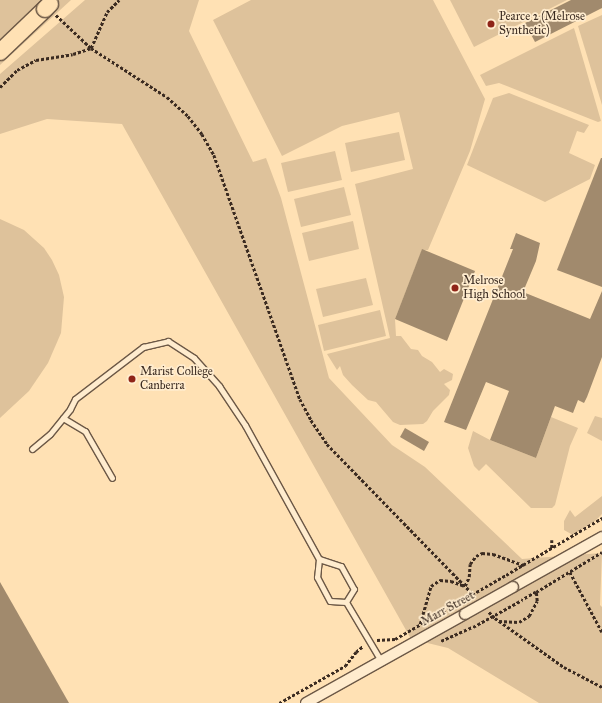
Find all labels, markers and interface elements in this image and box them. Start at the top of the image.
place label: Pearce 2 (Melrose Synthetic) [499,10,585,38]
marker: Pearce 2 (Melrose Synthetic) [486,19,496,29]
place label: Melrose High School [463,274,526,302]
marker: Melrose High School [450,283,460,293]
place label: Marist College Canberra [140,365,213,393]
marker: Marist College Canberra [127,374,137,384]
street label: Marr Street [419,588,477,630]

